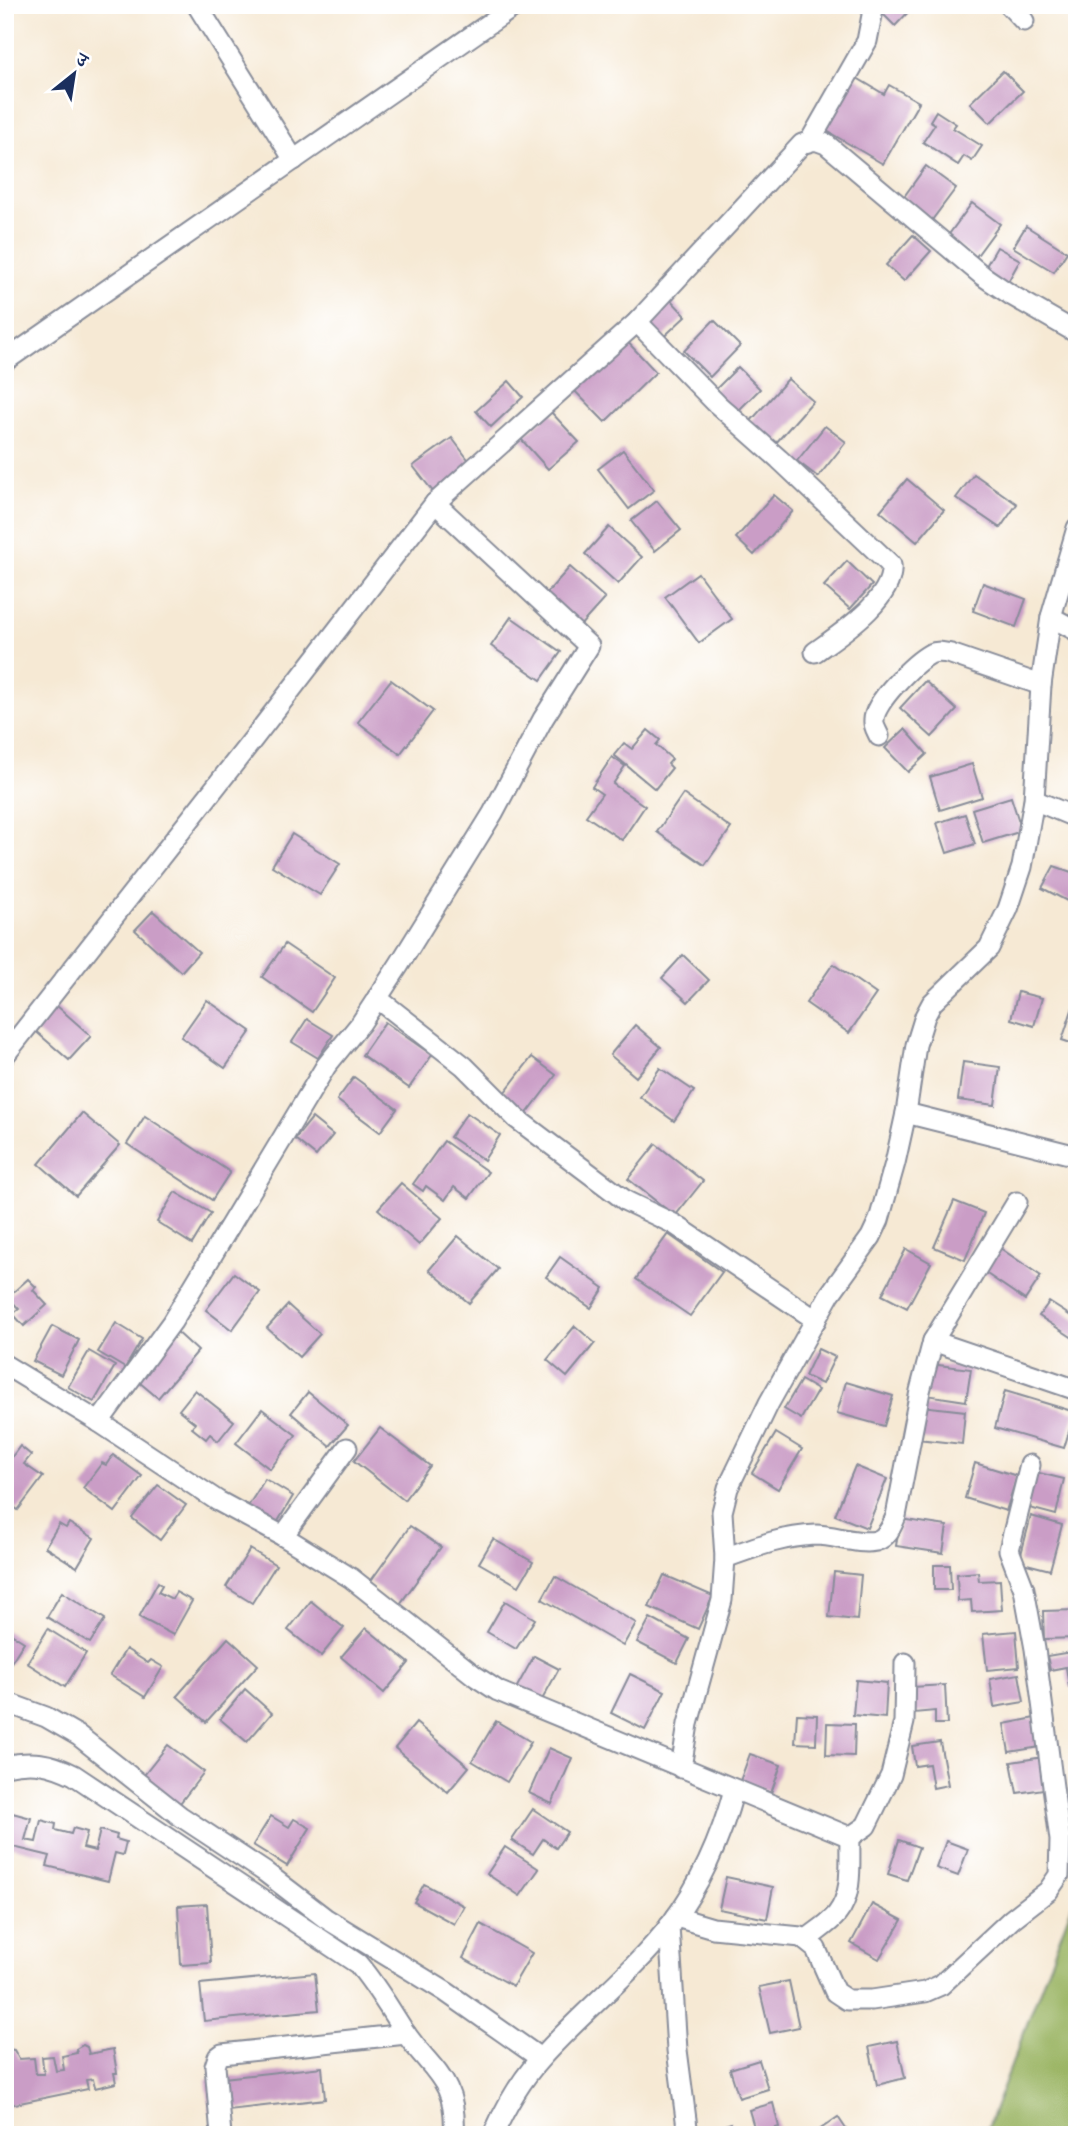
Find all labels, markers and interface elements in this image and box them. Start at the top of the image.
north arrow [38,38,108,108]
text: उ [69,46,93,75]

